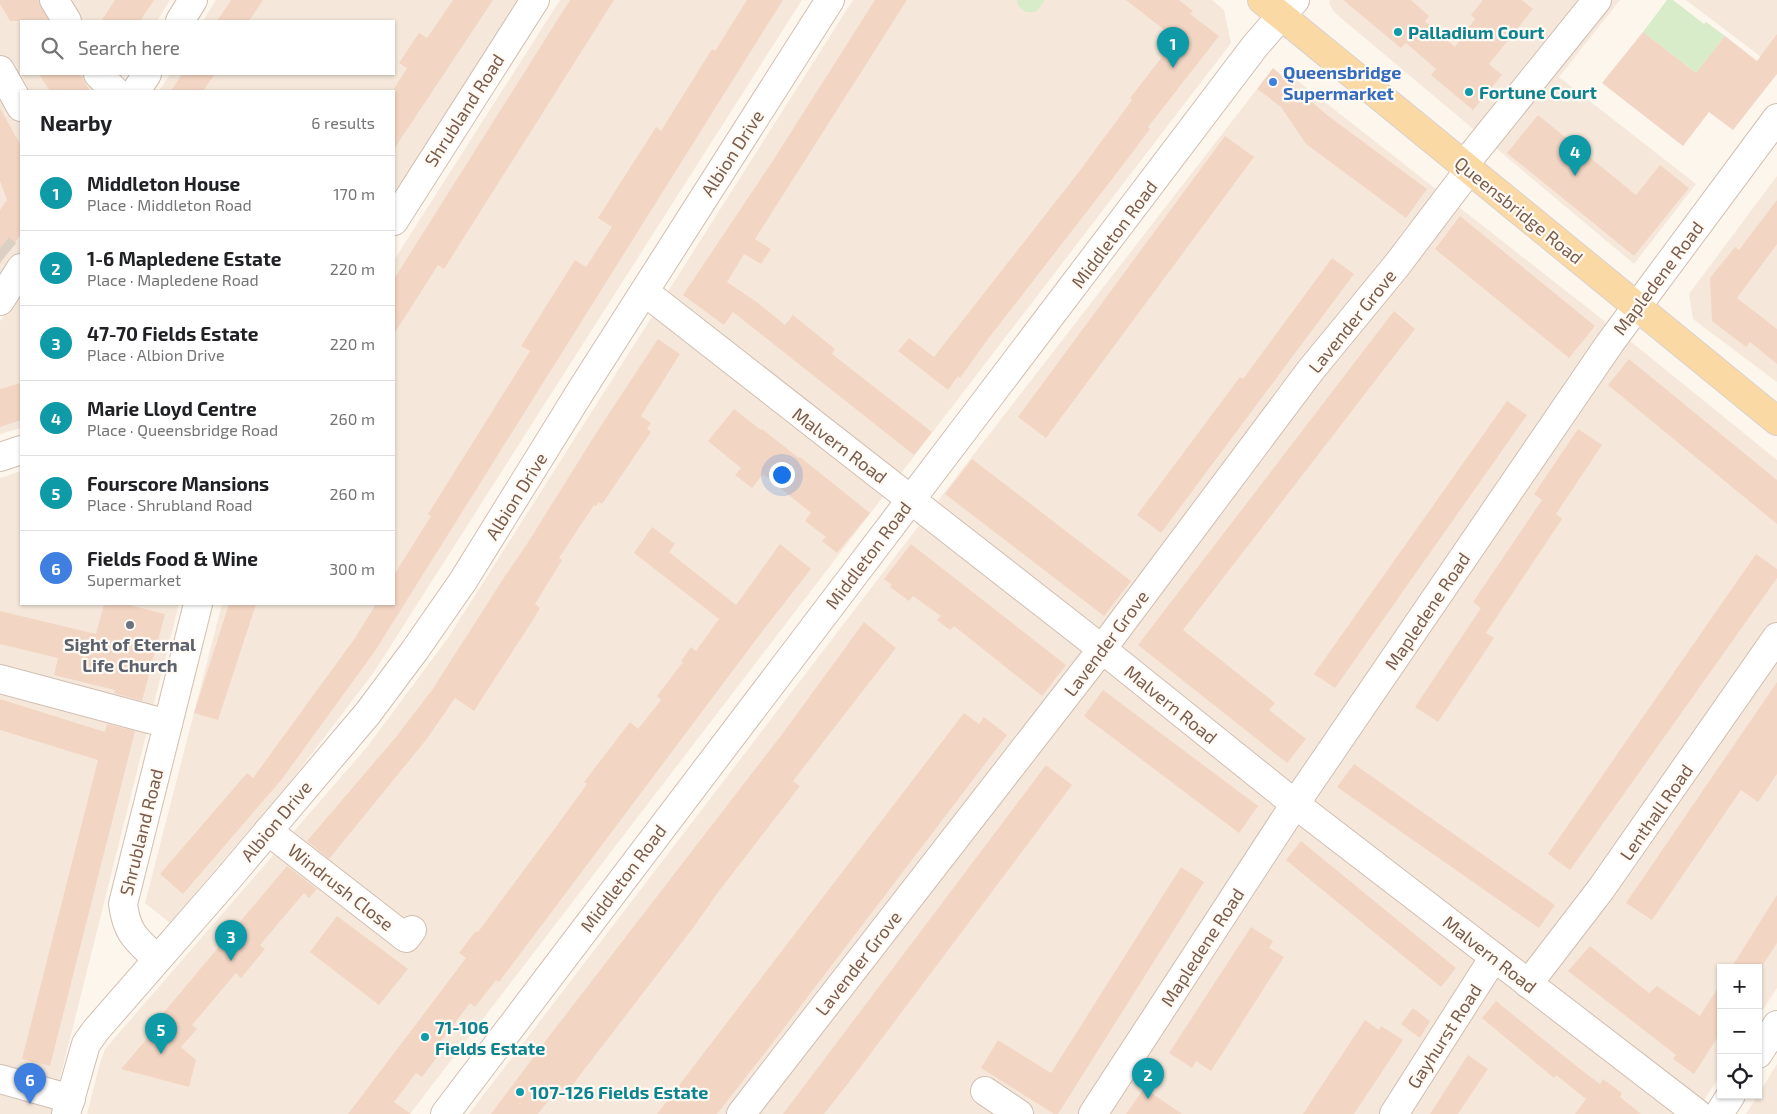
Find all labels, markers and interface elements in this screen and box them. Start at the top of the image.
search box [20,20,395,75]
place label: Palladium Court [1408,21,1545,43]
marker: Palladium Court [1392,26,1404,38]
pin: 1 [1157,27,1189,68]
icon: search [38,34,66,62]
text: Search here [78,36,180,59]
street label: Shrubland Road [419,50,509,170]
place label: Queensbridge Supermarket [1283,61,1401,104]
marker: Queensbridge Supermarket [1267,76,1279,88]
place label: Fortune Court [1479,81,1598,103]
marker: Fortune Court [1463,86,1475,98]
street label: Albion Drive [696,106,768,200]
text: Nearby [40,110,112,135]
text: 6 results [311,113,375,132]
pin: 4 [1559,135,1591,176]
street label: Queensbridge Road [1450,152,1588,268]
text: Middleton House [87,172,240,195]
street label: Middleton Road [1066,176,1162,292]
text: 1 [53,184,59,203]
text: 170 m [333,184,375,203]
text: Place · Middleton Road [87,195,252,214]
street label: Mapledene Road [1608,217,1708,339]
text: 1-6 Mapledene Estate [87,247,281,270]
text: 2 [51,259,61,278]
text: 220 m [330,259,375,278]
street label: Lavender Grove [1303,265,1401,377]
text: Place · Mapledene Road [87,270,259,289]
text: 47-70 Fields Estate [87,322,259,345]
text: 3 [51,334,61,353]
text: 220 m [330,334,375,353]
text: Place · Albion Drive [87,345,225,364]
text: Marie Lloyd Centre [87,397,257,420]
street label: Malvern Road [788,402,892,488]
text: 4 [51,409,61,428]
text: 260 m [330,409,375,428]
text: Place · Queensbridge Road [87,420,278,439]
street label: Albion Drive [481,448,551,544]
your location [769,462,795,488]
text: Fourscore Mansions [87,472,269,495]
text: 5 [52,484,60,503]
text: 260 m [330,484,375,503]
text: Place · Shrubland Road [87,495,253,514]
street label: Middleton Road [820,497,916,613]
text: Fields Food & Wine [87,547,258,570]
street label: Mapledene Road [1380,548,1474,674]
text: 6 [51,559,61,578]
text: 300 m [329,559,375,578]
text: Supermarket [87,570,181,589]
street label: Lavender Grove [1059,586,1153,700]
marker: Sight of Eternal Life Church [124,619,136,631]
place label: Sight of Eternal Life Church [64,633,196,676]
street label: Malvern Road [1120,660,1222,748]
street label: Lenthall Road [1615,760,1697,864]
street label: Shrubland Road [115,766,167,898]
street label: Albion Drive [236,776,316,866]
street label: Middleton Road [575,820,671,936]
street label: Windrush Close [284,839,398,935]
street label: Mapledene Road [1156,884,1248,1010]
street label: Lavender Grove [810,906,906,1020]
street label: Malvern Road [1439,911,1541,997]
pin: 3 [215,920,247,961]
map controls [1717,964,1762,1099]
button: + [1717,964,1762,1009]
street label: Gayhurst Road [1402,980,1486,1092]
button: − [1717,1009,1762,1054]
pin: 5 [145,1013,177,1054]
place label: 71-106 Fields Estate [435,1016,545,1059]
marker: 71-106 Fields Estate [419,1031,431,1043]
button: locate [1717,1054,1762,1099]
pin: 2 [1132,1058,1164,1099]
pin: 6 [14,1063,46,1104]
place label: 107-126 Fields Estate [530,1081,708,1103]
marker: 107-126 Fields Estate [514,1086,526,1098]

